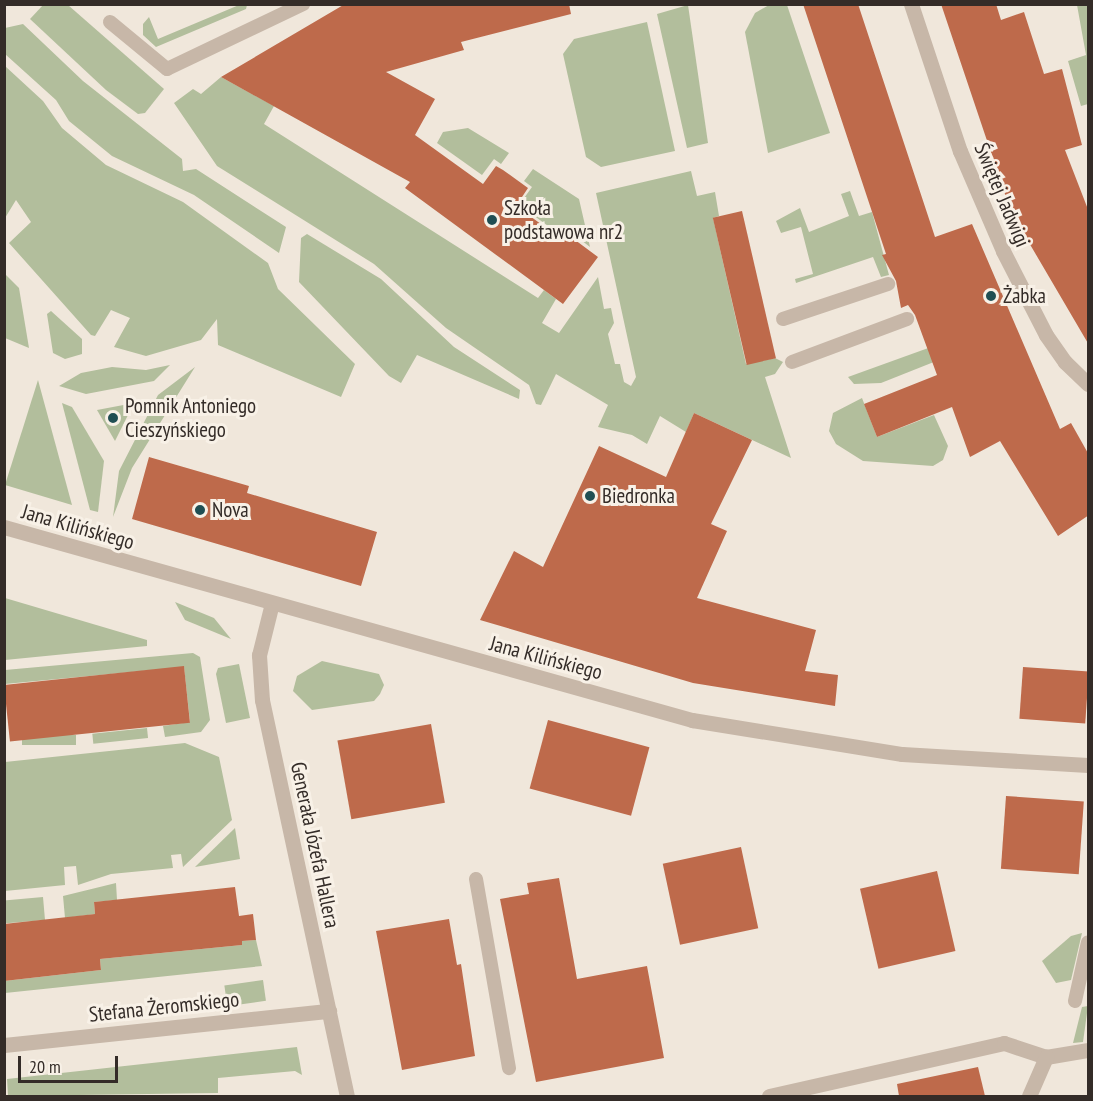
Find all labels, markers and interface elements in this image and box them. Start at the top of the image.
street label: Świętej Jadwigi [969,139,1035,251]
place label: Szkoła podstawowa nr2 [504,195,623,245]
marker: Szkoła podstawowa nr2 [485,213,499,227]
place label: Żabka [1003,283,1046,309]
marker: Żabka [984,289,998,303]
place label: Pomnik Antoniego Cieszyńskiego [125,393,257,443]
marker: Pomnik Antoniego Cieszyńskiego [106,411,120,425]
place label: Biedronka [602,483,675,509]
marker: Biedronka [583,489,597,503]
place label: Nova [212,497,249,523]
street label: Jana Kilińskiego [19,499,137,555]
marker: Nova [193,503,207,517]
street label: Jana Kilińskiego [487,631,605,685]
street label: Generała Józefa Hallera [285,760,345,930]
street label: Stefana Żeromskiego [88,987,240,1027]
scale bar [21,1044,122,1082]
text: 20 m [29,1055,61,1078]

